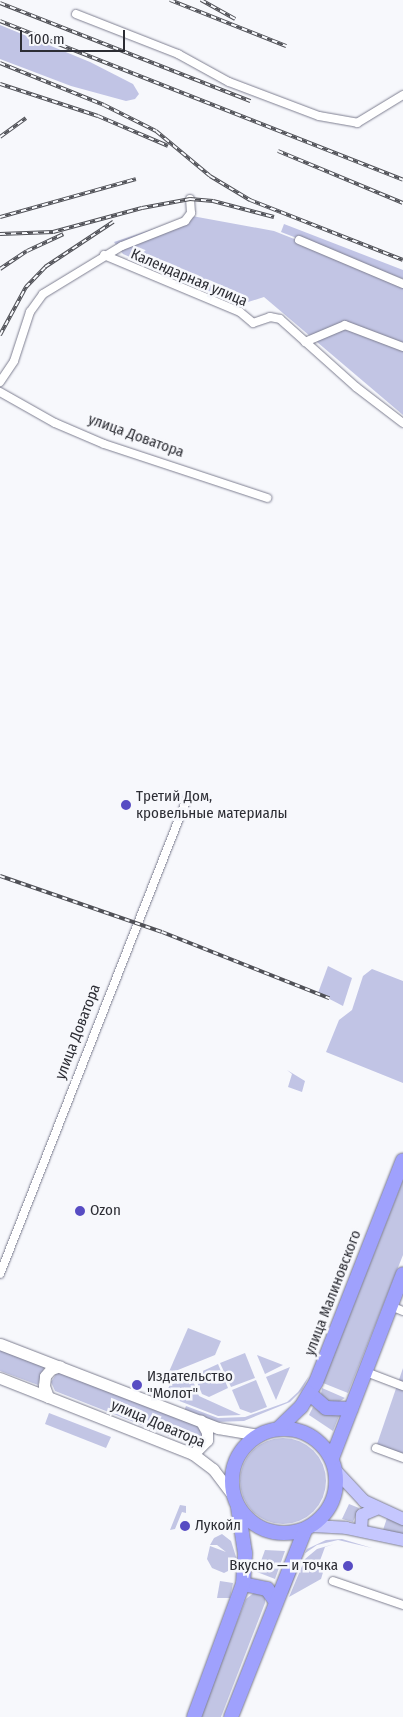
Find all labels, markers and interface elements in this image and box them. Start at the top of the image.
scale bar [22,20,128,52]
text: 100 m [28,30,65,48]
street label: Календарная улица [128,245,250,311]
street label: улица Доватора [86,410,186,462]
place label: Третий Дом, кровельные материалы [136,787,288,822]
marker: Третий Дом, кровельные материалы [120,799,132,811]
street label: улица Доватора [52,982,104,1082]
place label: Ozon [90,1202,121,1220]
marker: Ozon [74,1205,86,1217]
street label: улица Малиновского [301,1228,365,1358]
place label: Издательство "Молот" [147,1367,233,1402]
marker: Издательство "Молот" [131,1379,143,1391]
street label: улица Доватора [108,1396,208,1452]
place label: Лукойл [195,1517,241,1535]
marker: Лукойл [179,1520,191,1532]
place label: Вкусно — и точка [229,1557,338,1575]
marker: Вкусно — и точка [342,1560,354,1572]

